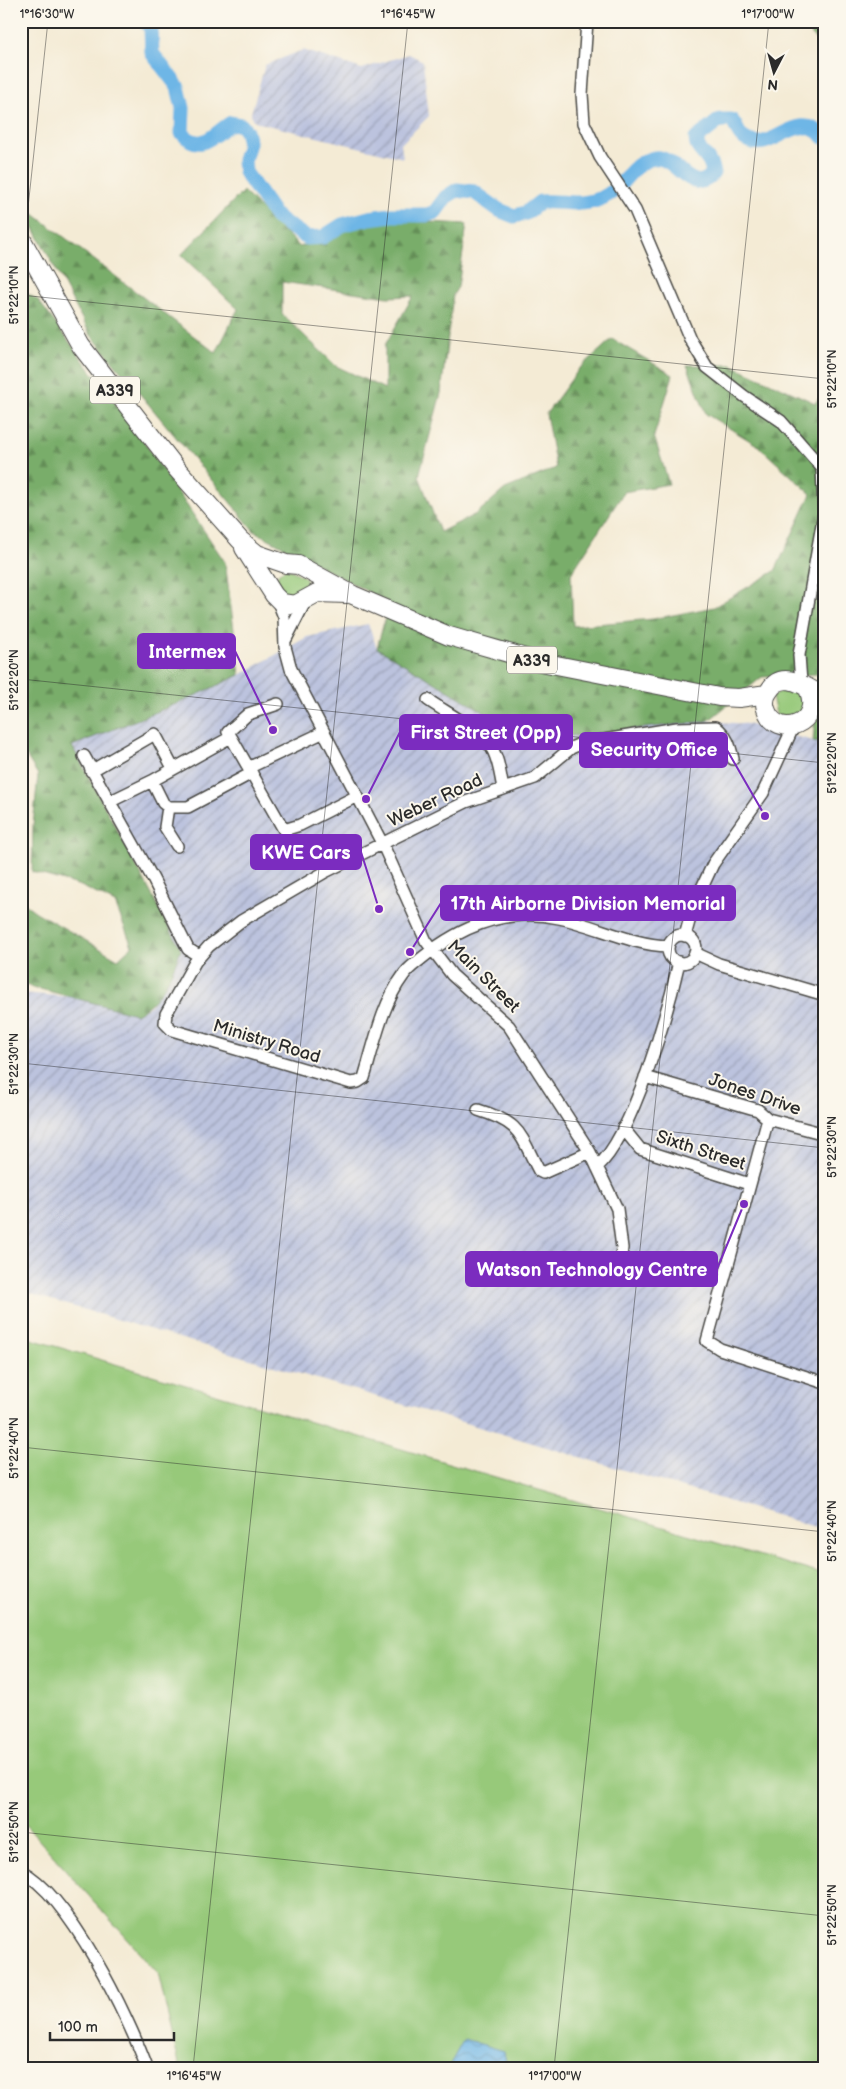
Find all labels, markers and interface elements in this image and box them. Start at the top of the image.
text: 1°16'30"W [20,7,74,22]
text: 1°16'45"W [381,7,435,22]
text: 1°17'00"W [742,7,795,22]
north arrow [748,48,798,98]
text: N [767,75,779,93]
text: 51°22'10"N [7,265,22,325]
text: 51°22'10"N [825,349,840,409]
road number: A339 [90,376,140,404]
callout: Intermex [138,634,235,668]
text: Intermex [149,641,226,664]
road number: A339 [507,646,557,674]
text: 51°22'20"N [7,649,22,711]
callout: First Street (Opp) [400,715,572,749]
text: First Street (Opp) [410,722,562,745]
text: 51°22'20"N [825,732,840,794]
callout: Security Office [580,733,727,767]
text: Security Office [591,739,717,762]
street label: Weber Road [385,769,486,831]
callout: KWE Cars [251,835,361,869]
text: KWE Cars [261,842,351,865]
callout: 17th Airborne Division Memorial [441,886,735,920]
text: 17th Airborne Division Memorial [451,893,725,916]
street label: Main Street [443,936,525,1017]
street label: Ministry Road [211,1015,323,1068]
text: 51°22'30"N [7,1033,22,1095]
street label: Jones Drive [706,1069,804,1120]
text: 51°22'30"N [825,1116,840,1178]
street label: Sixth Street [653,1126,749,1175]
callout: Watson Technology Centre [466,1252,717,1286]
text: Watson Technology Centre [477,1259,707,1282]
text: 51°22'40"N [7,1417,22,1479]
text: 51°22'40"N [825,1500,840,1562]
text: 51°22'50"N [7,1801,22,1863]
text: 51°22'50"N [825,1884,840,1946]
scale bar [50,2009,174,2041]
text: 100 m [58,2018,98,2037]
text: 1°16'45"W [167,2069,221,2084]
text: 1°17'00"W [529,2069,582,2084]

